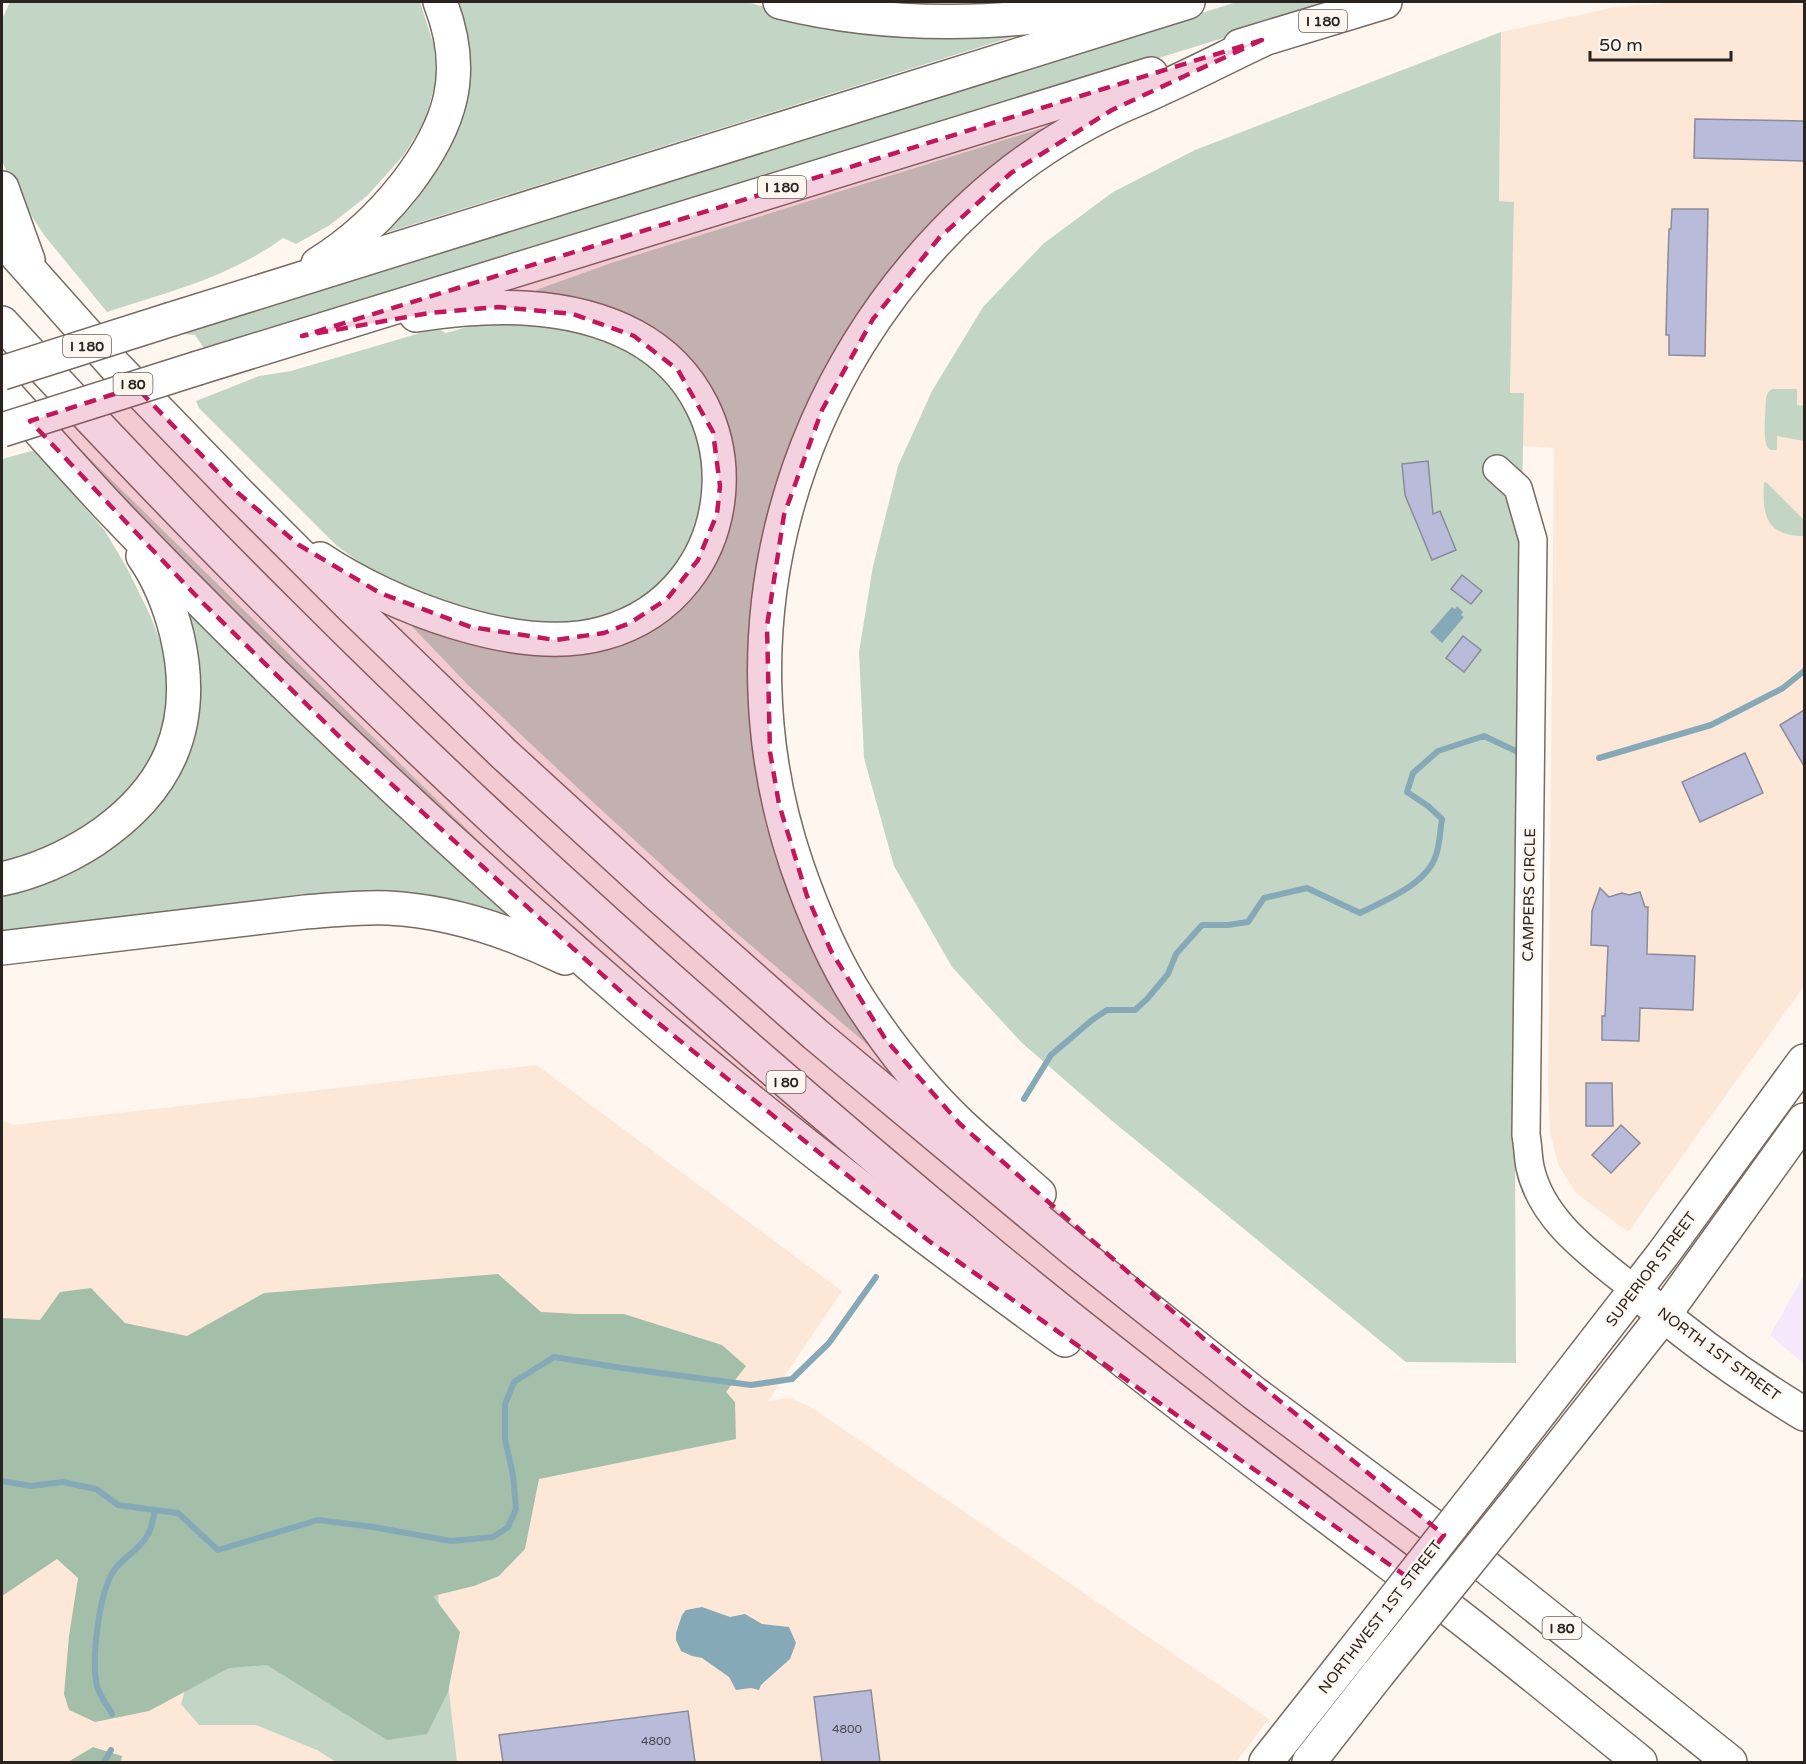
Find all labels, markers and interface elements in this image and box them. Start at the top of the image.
road number: I 180 [1299,10,1347,32]
scale bar [1590,24,1731,62]
text: 50 m [1599,34,1643,56]
road number: I 180 [758,176,806,198]
road number: I 180 [63,335,111,357]
road number: I 80 [114,373,152,395]
street label: CAMPERS CIRCLE [1519,828,1539,962]
road number: I 80 [766,1071,806,1093]
street label: SUPERIOR STREET [1602,1208,1700,1330]
street label: NORTH 1ST STREET [1654,1303,1784,1405]
street label: NORTHWEST 1ST STREET [1314,1537,1446,1697]
road number: I 80 [1542,1617,1582,1639]
house number: 4800 [832,1722,863,1736]
house number: 4800 [641,1734,672,1748]

